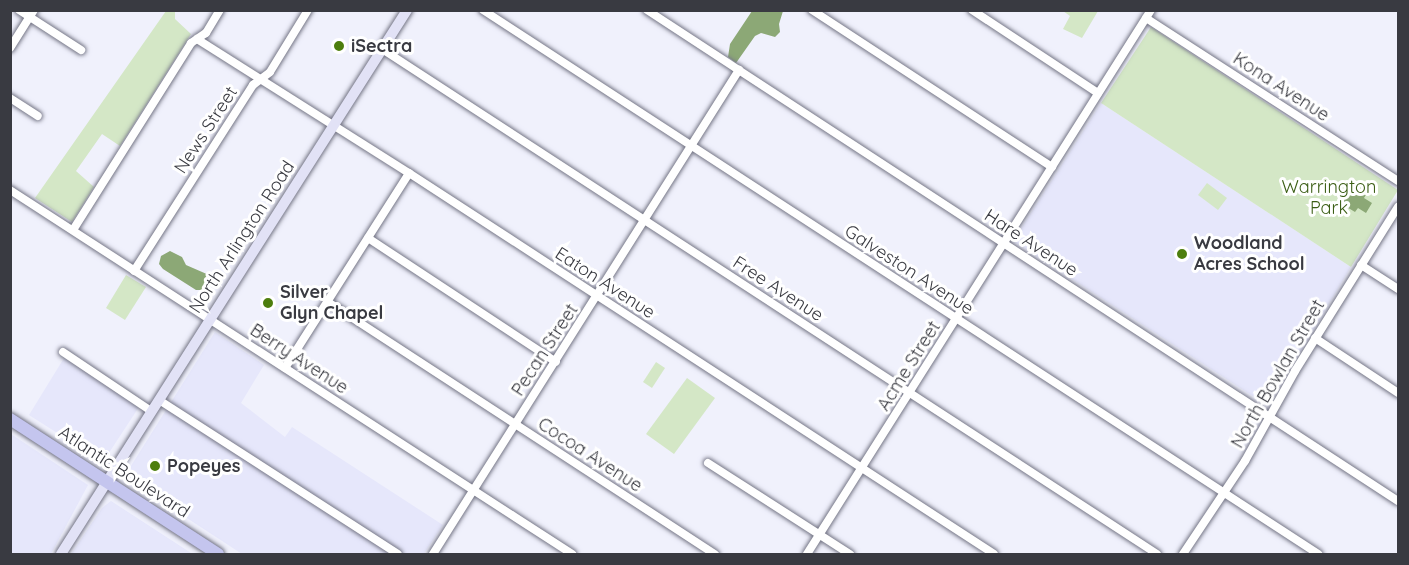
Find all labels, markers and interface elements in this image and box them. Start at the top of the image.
place label: iSectra [351,35,412,57]
marker: iSectra [332,39,346,53]
street label: Kona Avenue [1229,48,1333,126]
street label: News Street [170,82,242,178]
street label: North Arlington Road [185,157,299,317]
park label: Warrington Park [1282,177,1376,219]
street label: Hare Avenue [980,205,1082,281]
street label: Galveston Avenue [841,220,977,320]
place label: Woodland Acres School [1194,233,1305,276]
street label: Eaton Avenue [551,243,659,323]
marker: Woodland Acres School [1175,247,1189,261]
street label: Free Avenue [729,252,827,326]
place label: Silver Glyn Chapel [280,282,383,324]
marker: Silver Glyn Chapel [261,296,275,310]
street label: North Bowlan Street [1227,296,1329,452]
street label: Pecan Street [507,300,583,400]
street label: Acme Street [873,317,945,415]
street label: Berry Avenue [246,319,352,399]
street label: Cocoa Avenue [534,413,646,497]
street label: Atlantic Boulevard [54,422,194,522]
place label: Popeyes [167,455,241,477]
marker: Popeyes [148,459,162,473]

